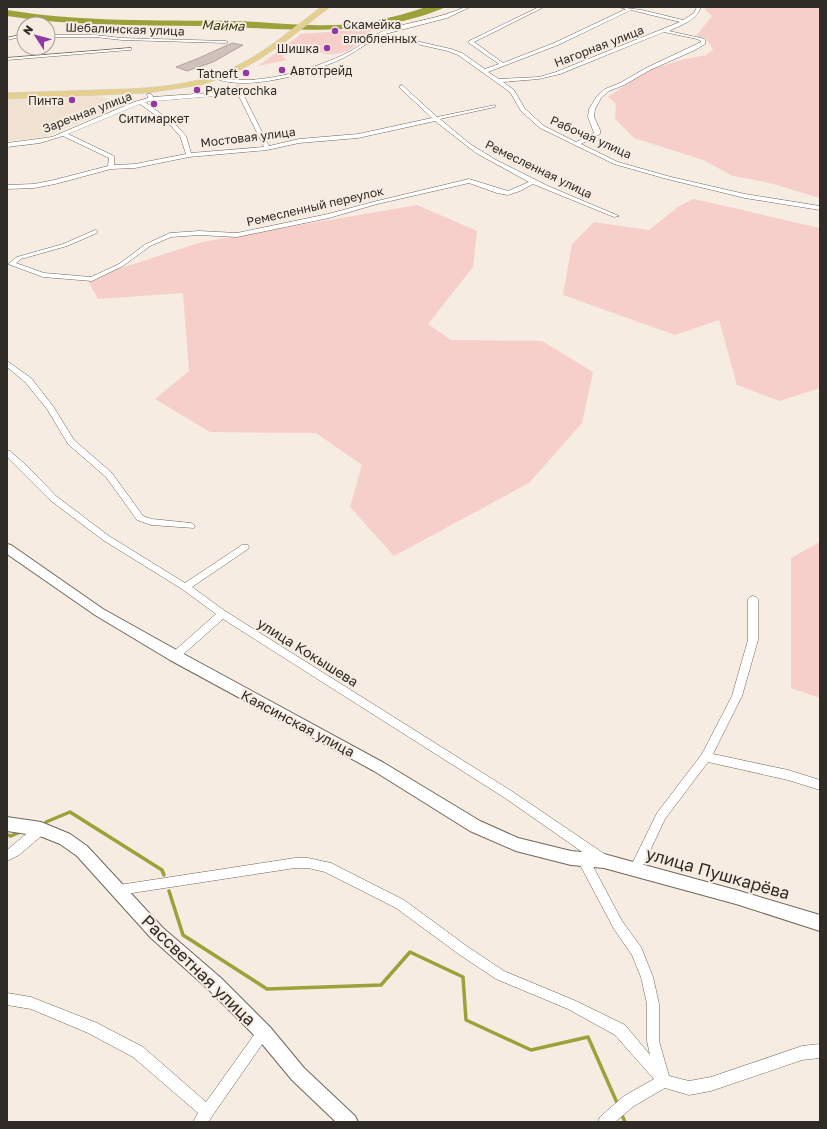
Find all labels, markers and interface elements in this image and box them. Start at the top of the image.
north arrow [16,16,56,56]
water label: Майма [201,16,245,34]
place label: Скамейка влюбленных [343,17,418,46]
street label: Шебалинская улица [65,19,185,39]
street label: Нагорная улица [552,22,646,70]
text: N [20,23,35,37]
marker: Скамейка влюбленных [330,26,340,36]
place label: Шишка [277,41,319,56]
marker: Шишка [322,43,332,53]
place label: Автотрейд [290,63,352,78]
marker: Автотрейд [277,65,287,75]
place label: Tatneft [197,66,238,81]
marker: Tatneft [241,68,251,78]
place label: Pyaterochka [205,83,277,98]
marker: Pyaterochka [192,85,202,95]
street label: Заречная улица [40,88,134,136]
place label: Пинта [28,93,64,108]
marker: Пинта [67,95,77,105]
marker: Ситимаркет [149,99,159,109]
place label: Ситимаркет [119,111,190,126]
street label: Рабочая улица [548,112,634,162]
street label: Мостовая улица [200,124,296,150]
street label: Ремесленная улица [483,137,595,201]
street label: Ремесленный переулок [245,183,385,229]
street label: улица Кокышева [254,614,362,690]
street label: Каясинская улица [238,686,358,760]
street label: улица Пушкарёва [644,842,792,904]
street label: Рассветная улица [138,910,260,1030]

